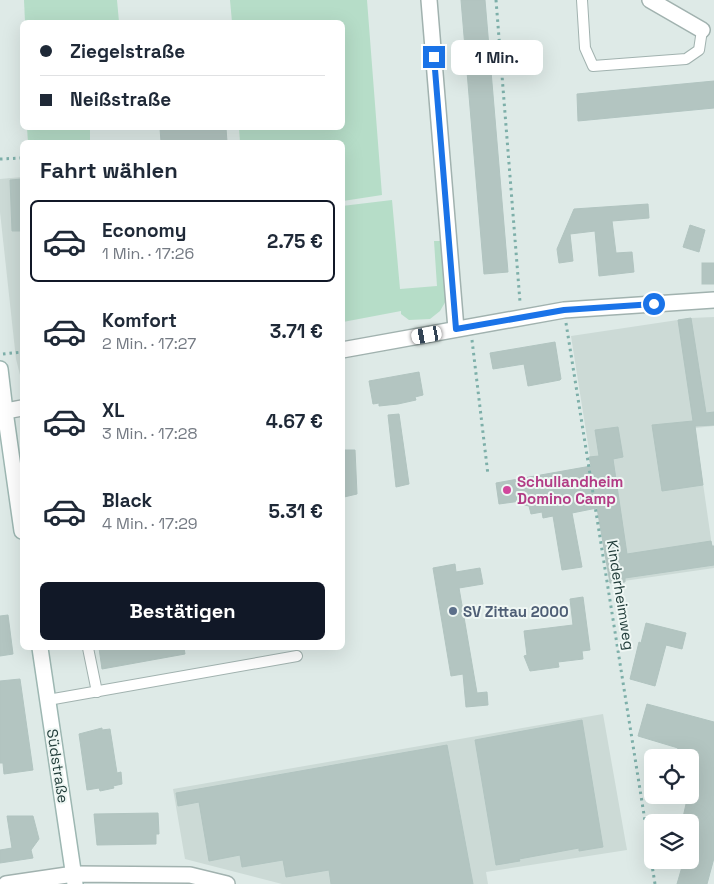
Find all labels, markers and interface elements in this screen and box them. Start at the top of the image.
text: Ziegelstraße [70,39,185,64]
callout: 1 Min. [452,40,544,74]
route end [423,46,445,68]
text: 1 Min. [475,47,519,68]
text: Neißstraße [70,87,171,112]
text: Fahrt wählen [40,156,178,184]
text: Economy [102,218,186,243]
icon: car [42,219,87,264]
text: 2.75 € [267,229,323,254]
text: 1 Min. · 17:26 [102,243,194,264]
route start [643,293,665,315]
text: Komfort [102,308,177,333]
icon: car [42,309,87,354]
text: 3.71 € [270,319,323,344]
car [410,325,443,345]
text: 2 Min. · 17:27 [102,333,196,354]
text: XL [102,398,125,423]
icon: car [42,399,87,444]
text: 4.67 € [266,409,323,434]
text: 3 Min. · 17:28 [102,423,197,444]
place label: Schullandheim Domino Camp [517,472,623,508]
marker: Schullandheim Domino Camp [501,484,513,496]
text: Black [102,488,152,513]
icon: car [42,489,87,534]
text: 5.31 € [268,499,323,524]
text: 4 Min. · 17:29 [102,513,198,534]
street label: Kinderheimweg [603,539,639,651]
button: Bestätigen [40,582,325,640]
place label: SV Zittau 2000 [463,602,569,621]
marker: SV Zittau 2000 [447,605,459,617]
street label: Südstraße [43,727,73,805]
map controls [644,749,699,869]
button: locate [644,749,699,804]
button: layers [644,814,699,869]

